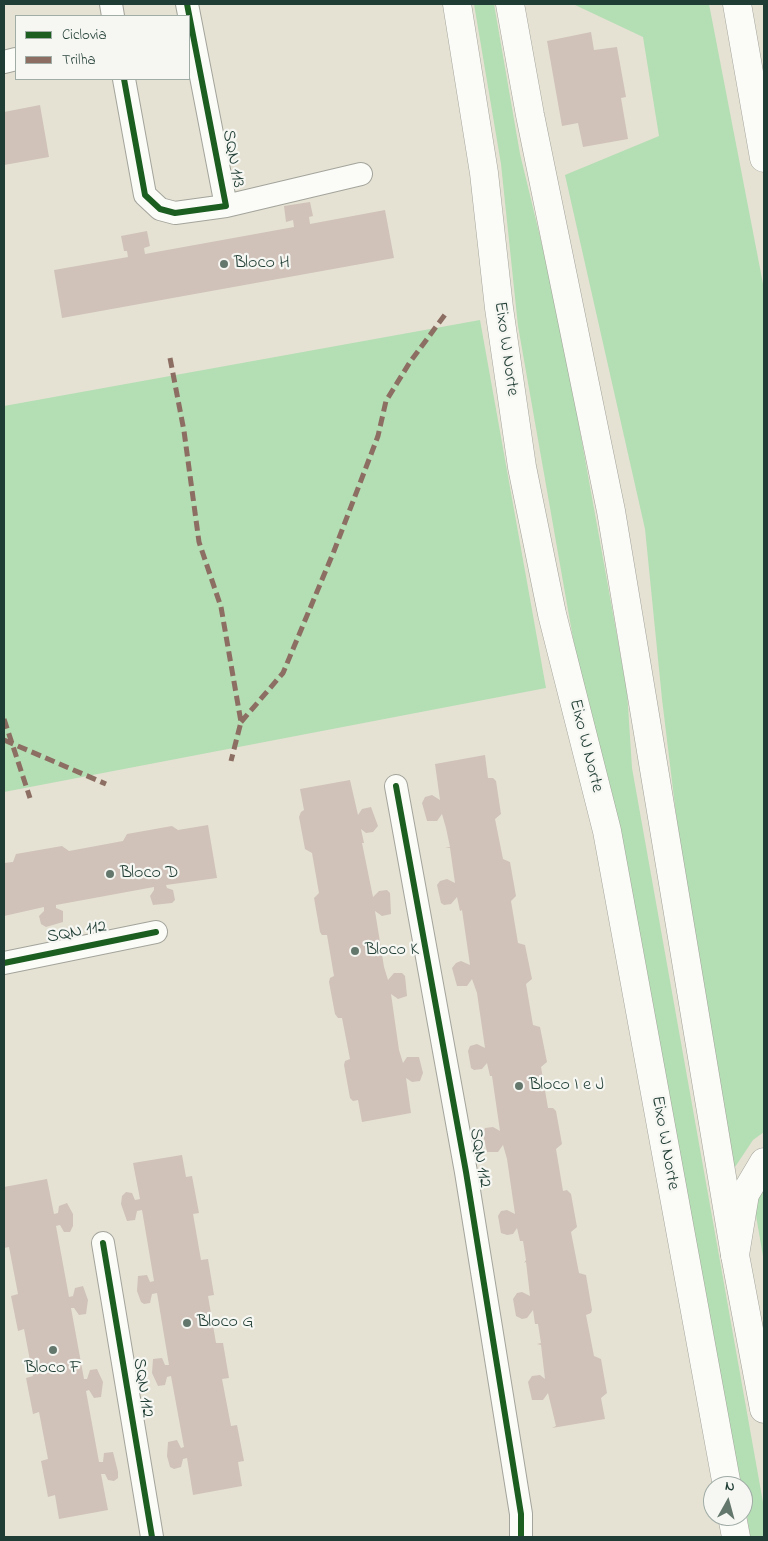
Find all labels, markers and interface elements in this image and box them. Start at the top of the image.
legend [15,15,190,80]
text: Ciclovia [62,24,107,46]
text: Trilha [62,49,96,71]
street label: SQN 113 [216,128,248,190]
place label: Bloco H [234,253,290,275]
marker: Bloco H [218,258,230,270]
street label: Eixo W Norte [488,300,522,398]
street label: Eixo W Norte [563,697,607,795]
place label: Bloco D [120,863,178,885]
marker: Bloco D [104,868,116,880]
street label: SQN 112 [45,917,109,949]
place label: Bloco K [365,940,419,962]
marker: Bloco K [349,945,361,957]
place label: Bloco I e J [529,1075,604,1097]
marker: Bloco I e J [513,1080,525,1092]
street label: Eixo W Norte [645,1094,683,1192]
street label: SQN 112 [463,1126,495,1190]
place label: Bloco G [197,1312,254,1334]
marker: Bloco G [181,1317,193,1329]
marker: Bloco F [47,1344,59,1356]
street label: SQN 112 [127,1357,157,1419]
place label: Bloco F [25,1358,81,1380]
north arrow [703,1476,753,1526]
text: N [724,1476,736,1498]

